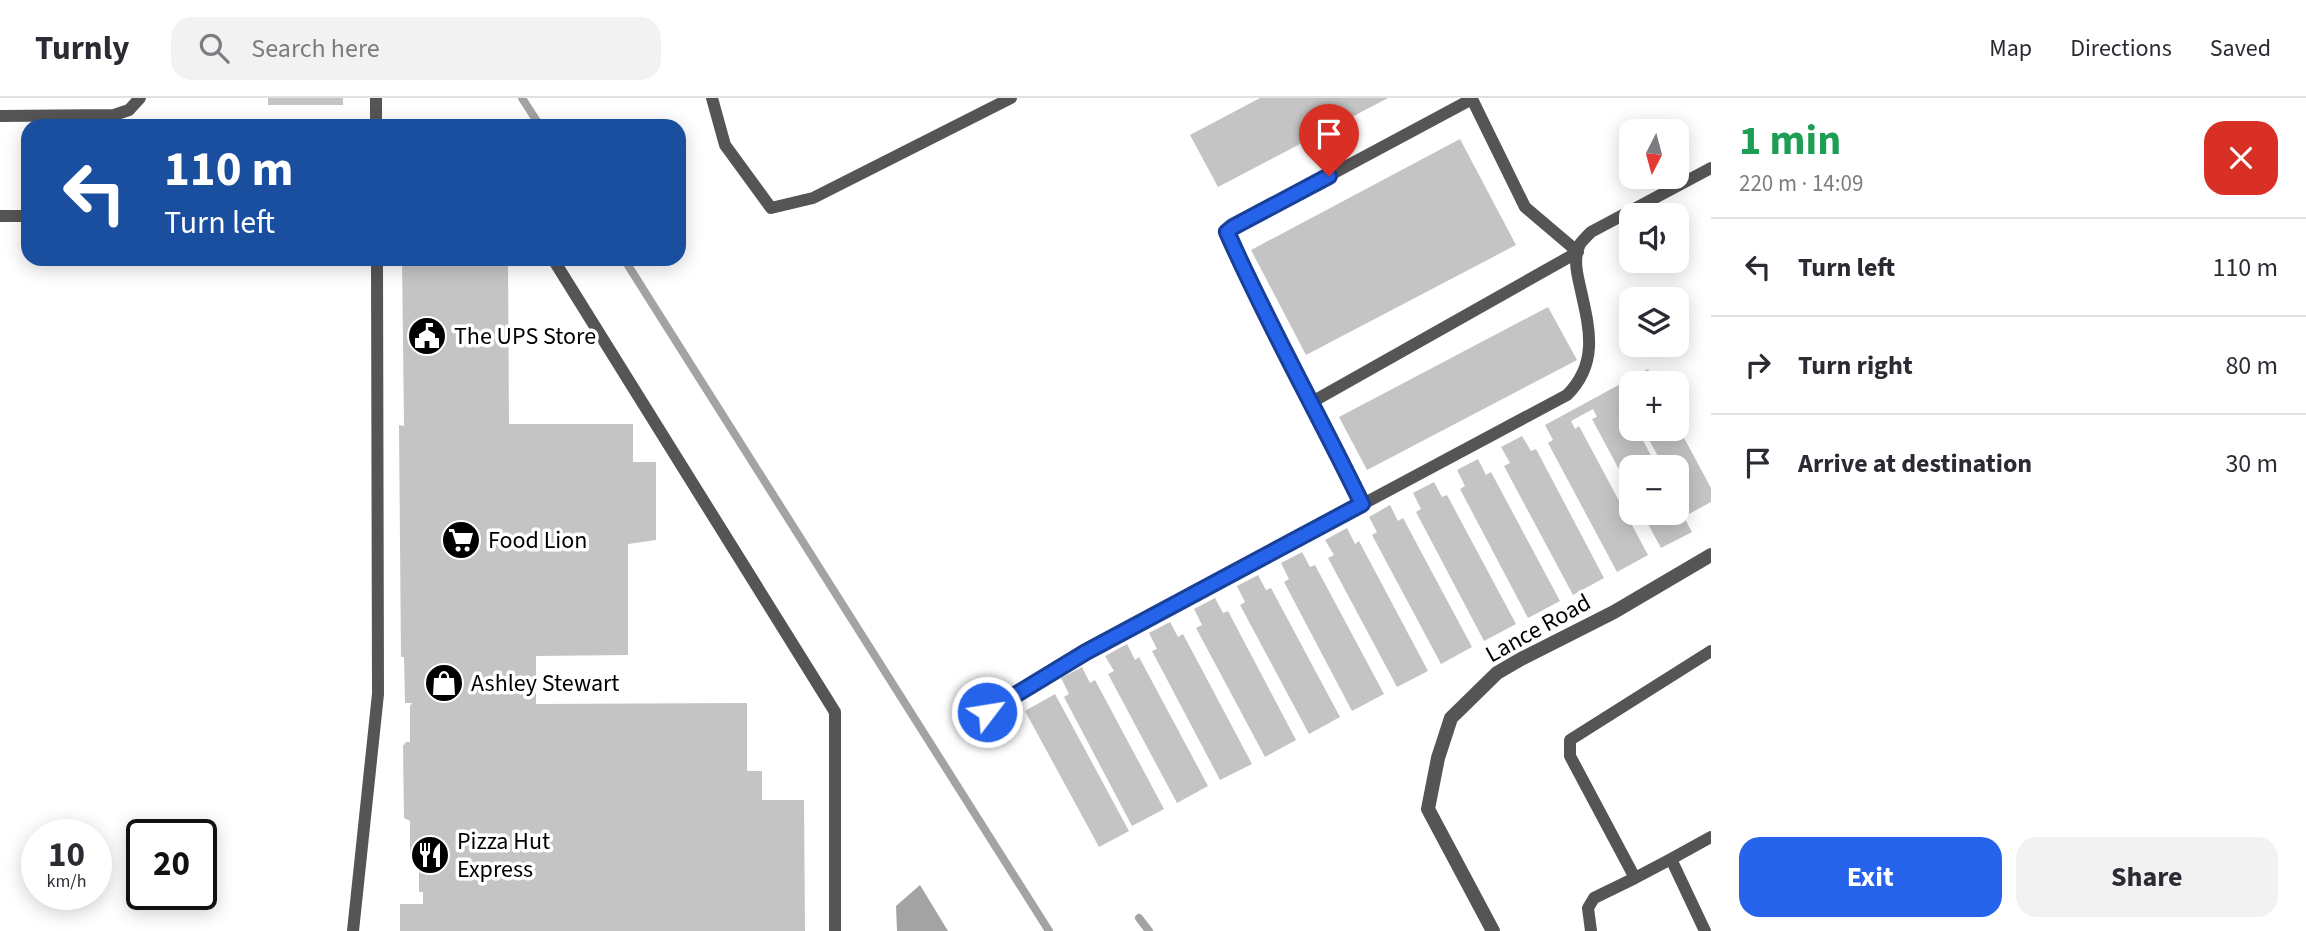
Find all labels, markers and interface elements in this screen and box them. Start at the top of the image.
search box [171,17,661,80]
text: Turnly [35,25,129,72]
icon: search [195,29,233,67]
text: Search here [251,30,380,67]
text: Map [1989,31,2032,66]
text: Directions [2070,31,2172,66]
text: Saved [2210,31,2271,66]
pin [1299,104,1359,176]
text: 1 min [1739,111,1841,171]
icon: arrive [1310,115,1348,153]
north arrow [1619,119,1689,189]
map controls [1619,119,1689,525]
button: close [2204,121,2278,195]
text: 110 m [164,135,293,205]
icon: left [49,147,140,238]
text: 220 m · 14:09 [1739,167,1863,200]
text: Turn left [164,200,275,246]
button: sound [1619,203,1689,273]
icon: left [1739,248,1777,286]
text: Turn left [1798,249,1895,286]
text: 110 m [2212,249,2278,286]
button: layers [1619,287,1689,357]
public building icon: The UPS Store [406,315,448,357]
place label: The UPS Store [454,319,596,354]
icon: right [1739,346,1777,384]
text: Turn right [1798,347,1913,384]
text: 80 m [2225,347,2278,384]
button: + [1619,371,1689,441]
icon: arrive [1739,444,1777,482]
text: Arrive at destination [1798,445,2032,482]
text: 30 m [2225,445,2278,482]
button: − [1619,455,1689,525]
supermarket icon: Food Lion [440,519,482,561]
place label: Food Lion [488,523,587,558]
street label: Lance Road [1479,585,1597,672]
shop icon: Ashley Stewart [423,662,465,704]
place label: Ashley Stewart [471,666,619,701]
position arrow [950,675,1024,749]
speed limit sign: 20 [126,819,217,910]
place label: Pizza Hut Express [457,824,550,887]
text: 10 [48,830,85,880]
restaurant icon: Pizza Hut Express [409,834,451,876]
button: Exit [1739,837,2002,917]
button: Share [2016,837,2278,917]
text: km/h [47,869,86,894]

